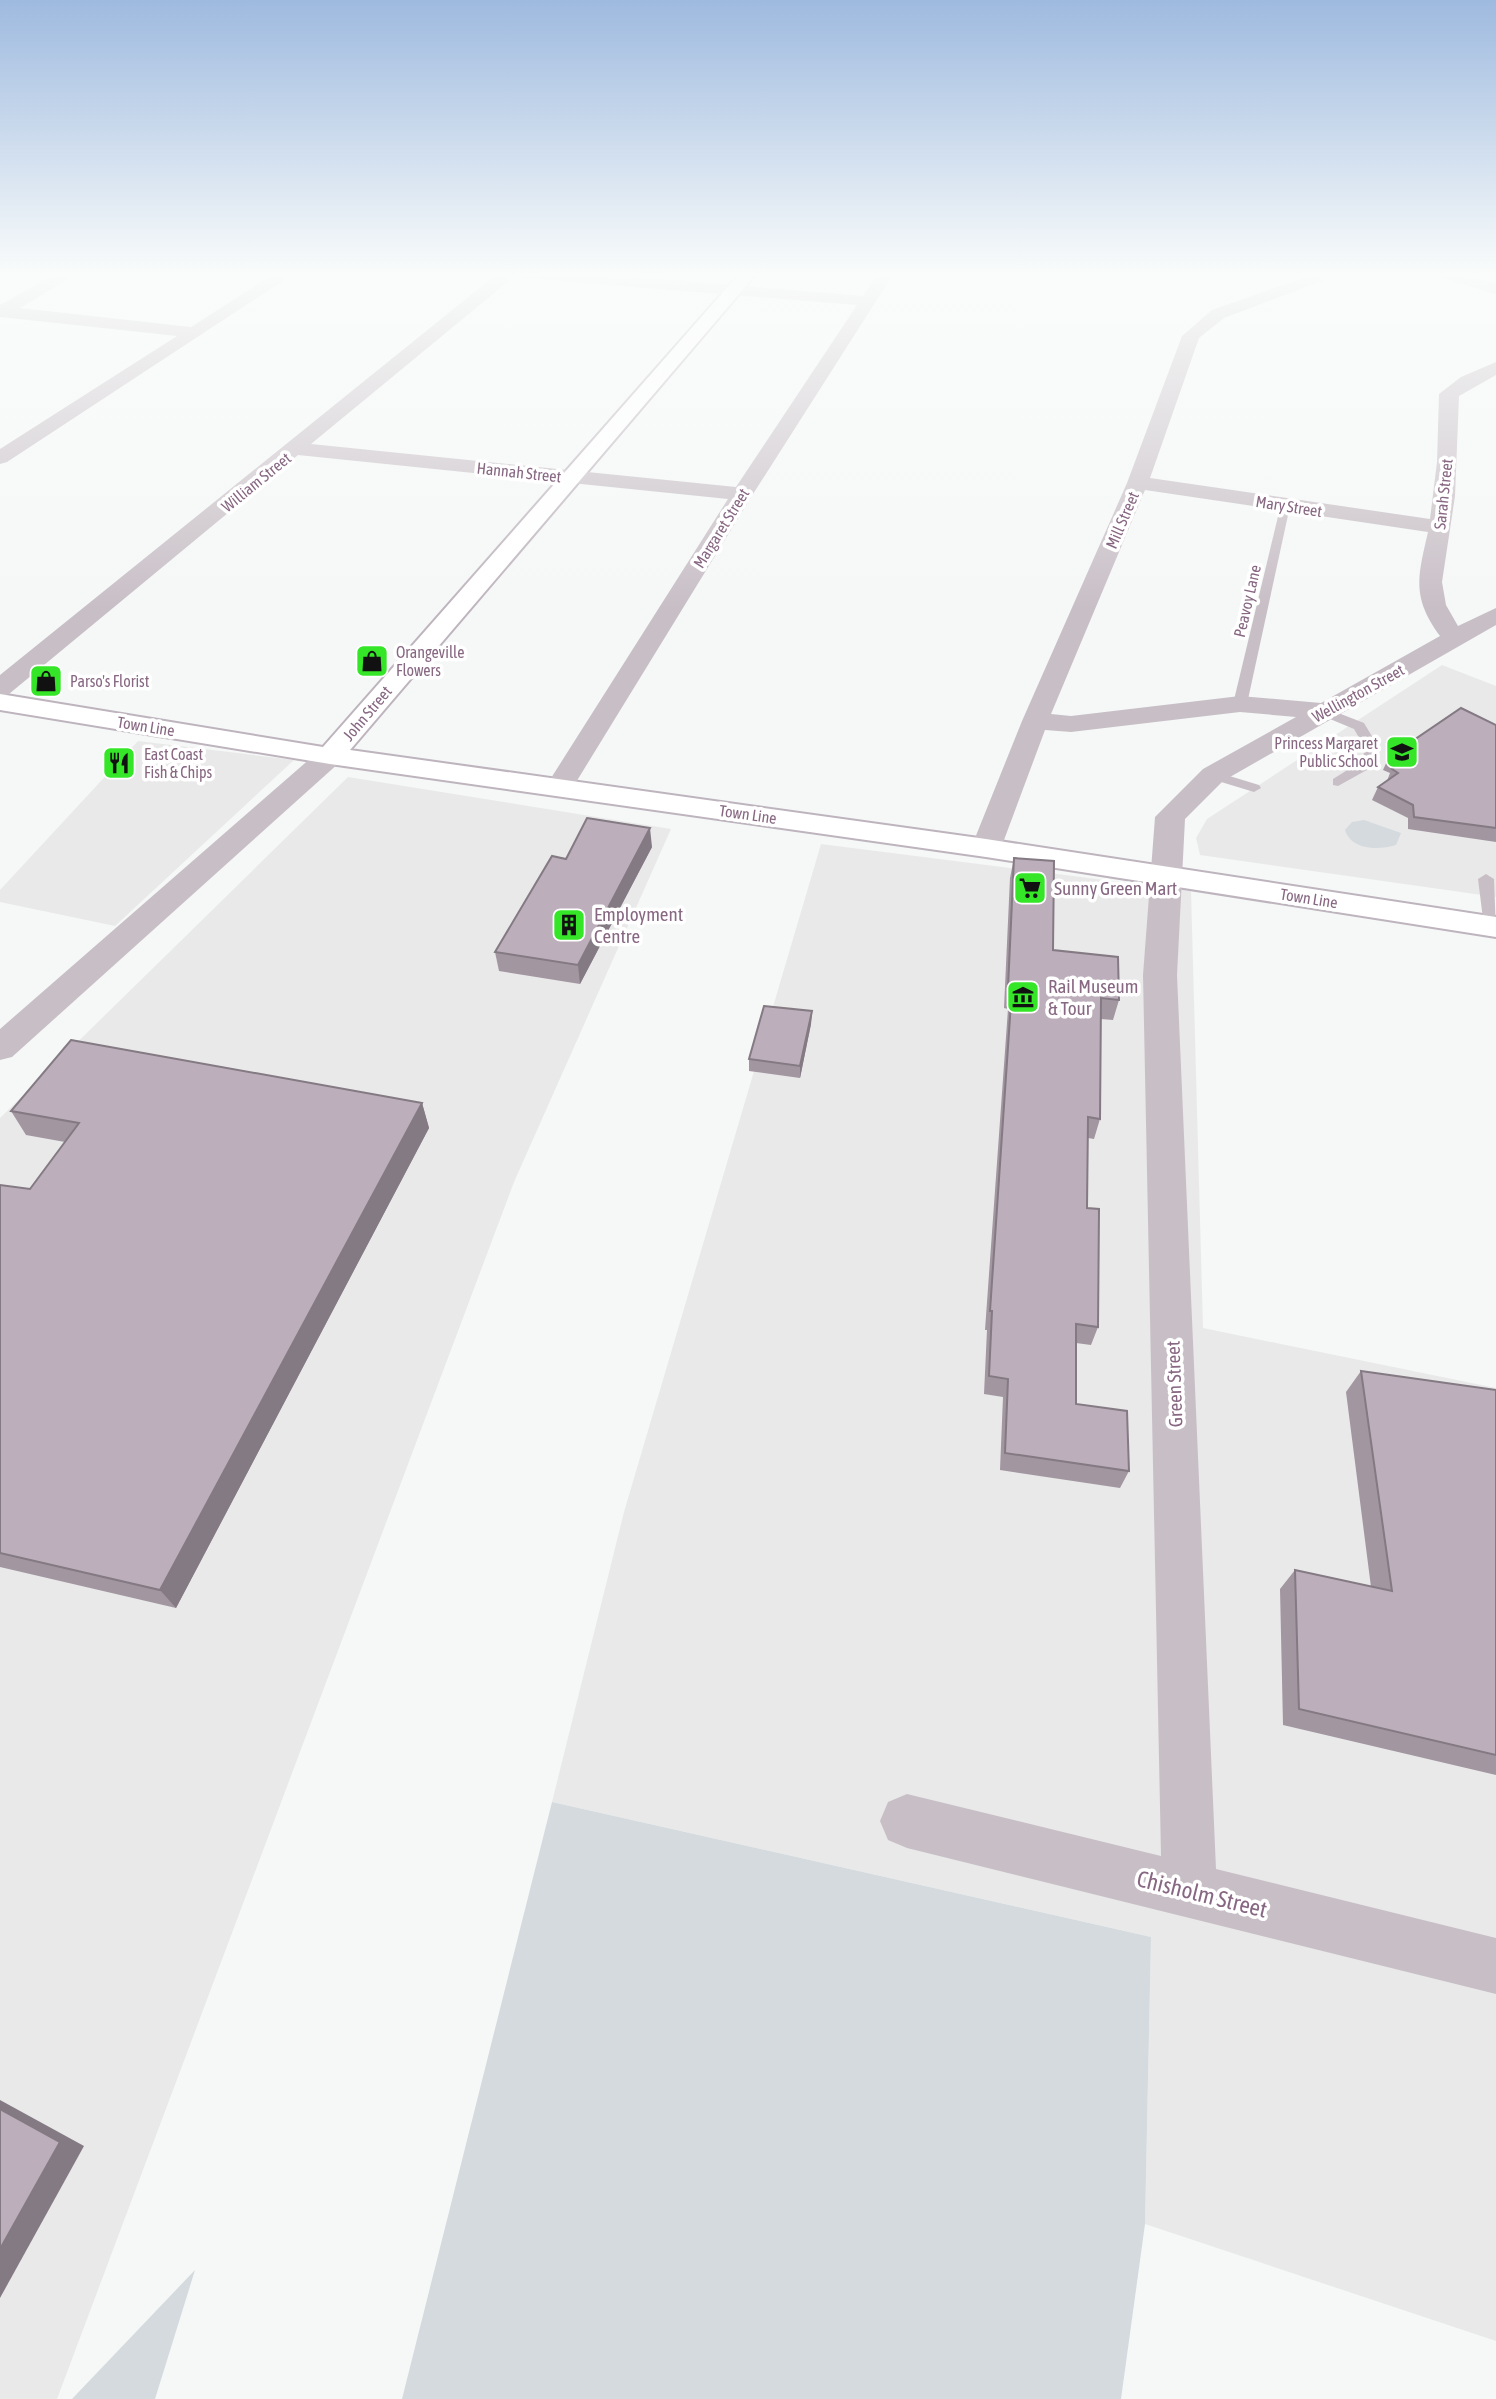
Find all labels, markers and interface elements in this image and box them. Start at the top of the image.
street label: William Street [218,448,294,515]
street label: Sarah Street [1430,457,1456,530]
street label: Hannah Street [476,459,562,485]
street label: Margaret Street [689,485,754,572]
street label: Mill Street [1102,488,1142,551]
street label: Mary Street [1254,492,1324,521]
street label: Peavoy Lane [1230,563,1265,639]
shop icon: Orangeville Flowers [353,642,391,680]
place label: Orangeville Flowers [396,643,464,679]
street label: Wellington Street [1309,660,1408,727]
shop icon: Parso's Florist [27,662,65,700]
place label: Parso's Florist [70,672,150,690]
street label: John Street [339,682,395,744]
street label: Town Line [116,713,176,739]
school or university icon: Princess Margaret Public School [1383,733,1421,771]
place label: Princess Margaret Public School [1274,734,1379,770]
restaurant icon: East Coast Fish & Chips [100,744,138,782]
place label: East Coast Fish & Chips [144,745,212,782]
street label: Town Line [718,801,778,827]
supermarket icon: Sunny Green Mart [1011,869,1049,907]
place label: Sunny Green Mart [1054,877,1177,899]
street label: Town Line [1279,885,1339,911]
place label: Employment Centre [594,903,683,947]
building icon: Employment Centre [550,906,588,944]
place label: Rail Museum & Tour [1048,975,1138,1019]
museum icon: Rail Museum & Tour [1004,978,1042,1016]
street label: Green Street [1162,1340,1186,1428]
street label: Chisholm Street [1134,1865,1270,1923]

